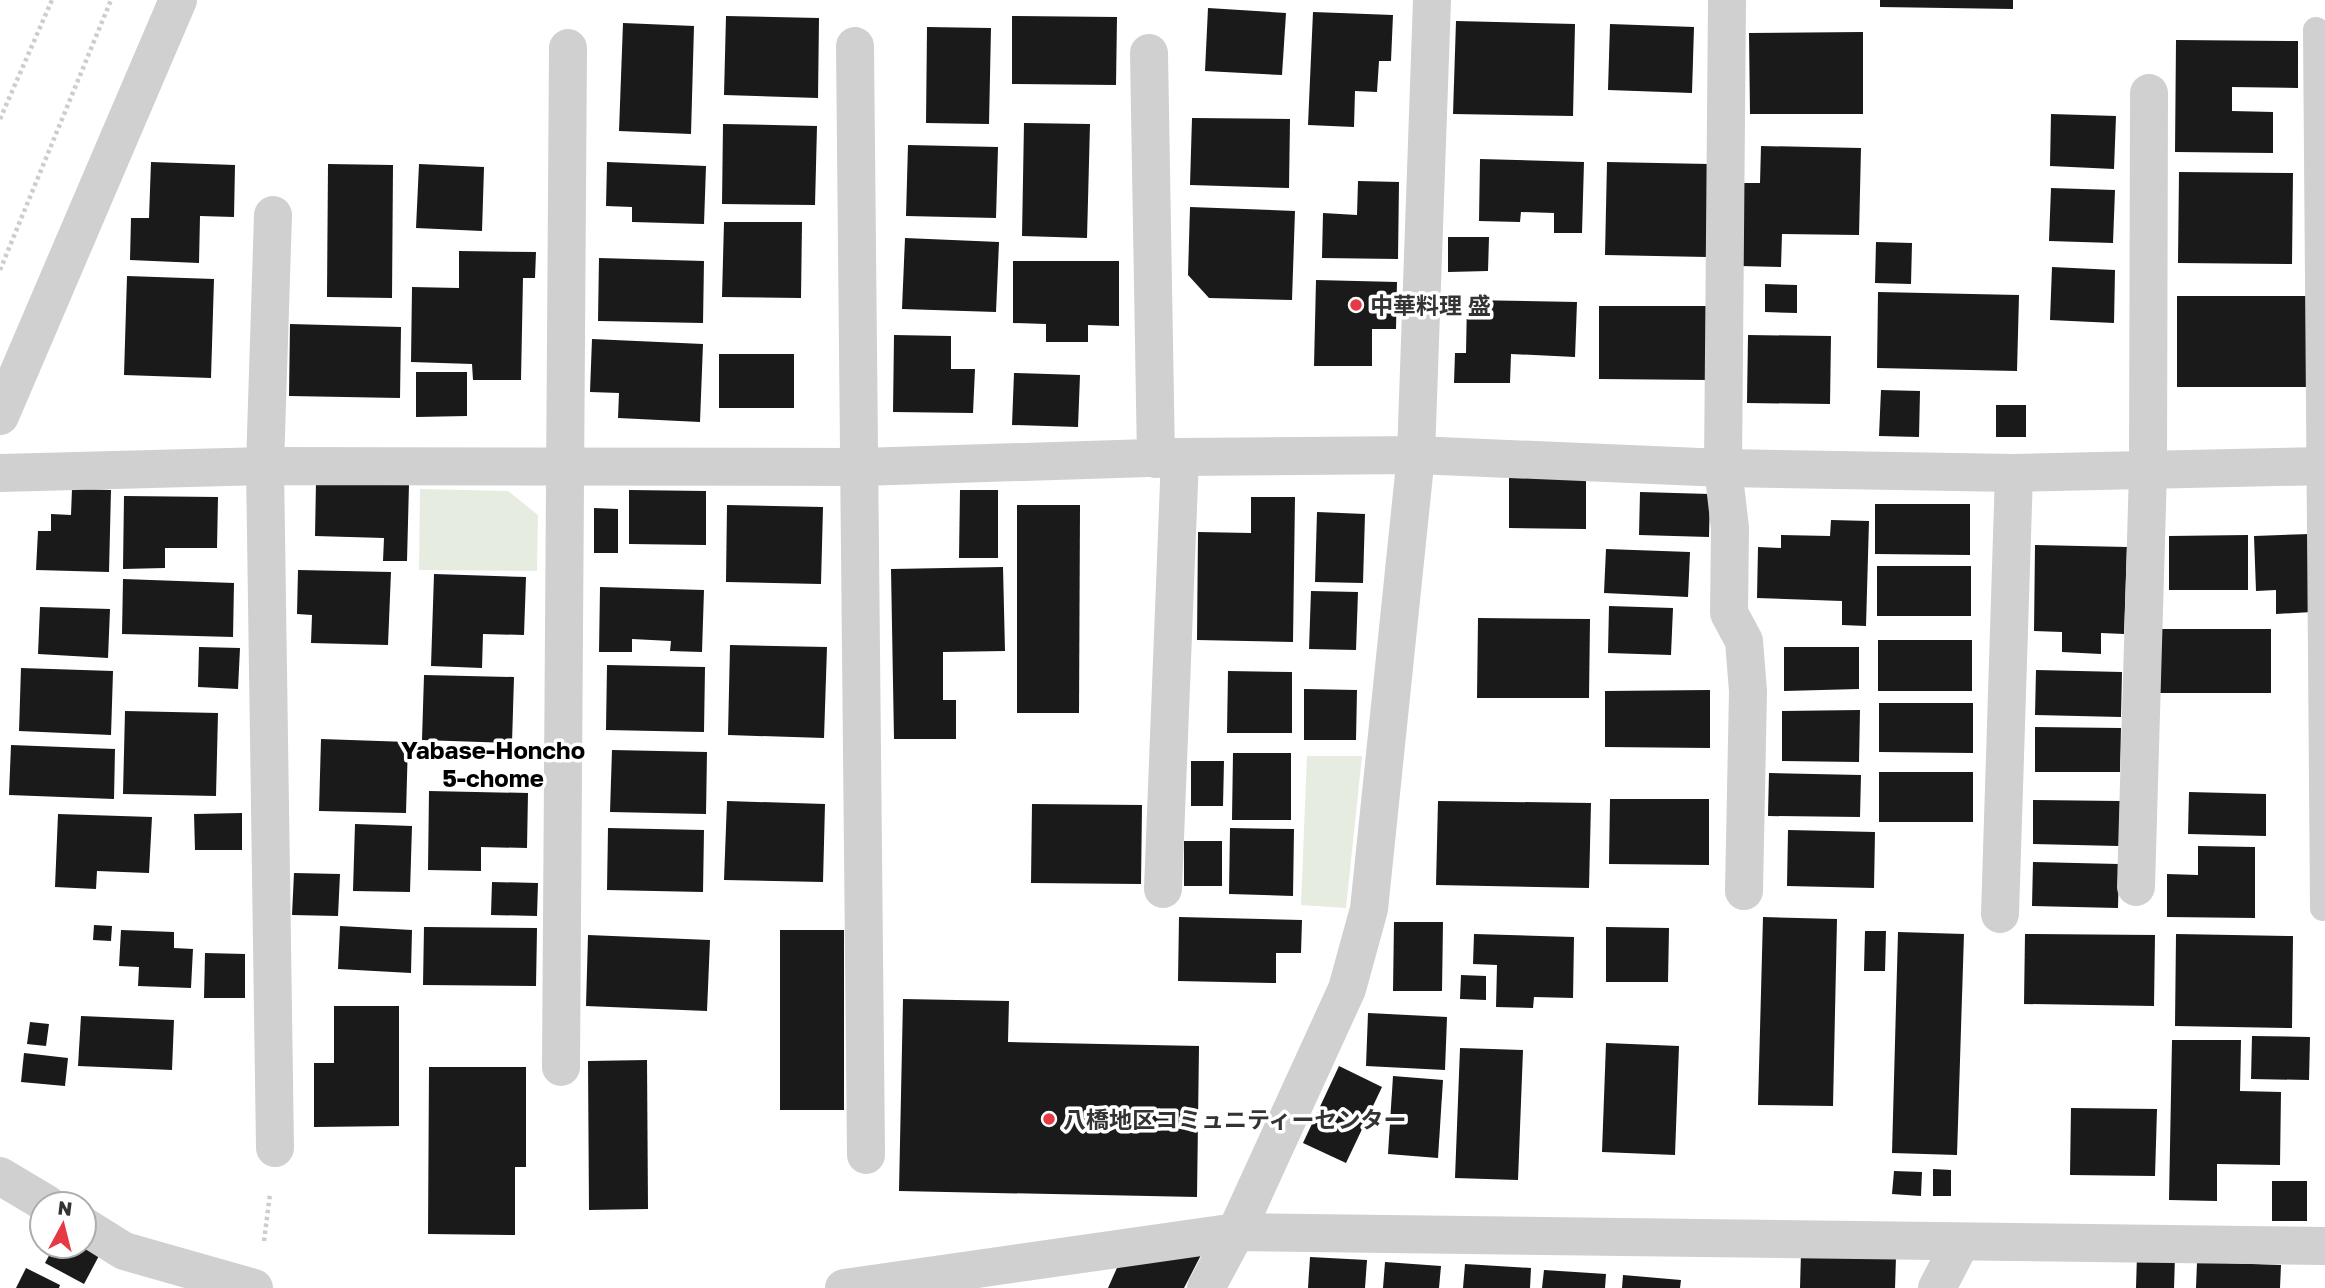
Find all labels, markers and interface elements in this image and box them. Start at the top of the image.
place label: 中華料理 盛 [1370,291,1491,319]
marker: 中華料理 盛 [1348,297,1364,313]
district label: Yabase-Honcho 5-chome [401,735,585,792]
place label: 八橋地区コミュニティーセンター [1063,1105,1407,1133]
marker: 八橋地区コミュニティーセンター [1041,1111,1057,1127]
north arrow [28,1190,98,1260]
text: N [57,1195,74,1220]

